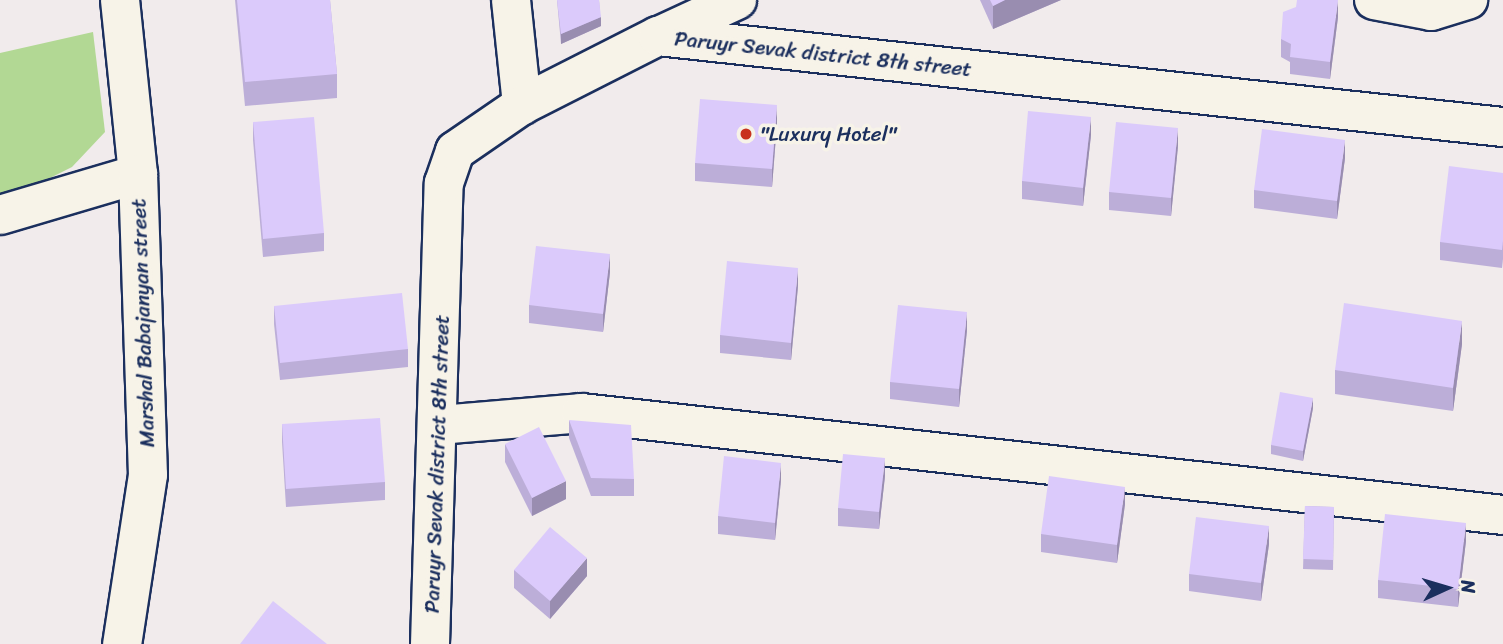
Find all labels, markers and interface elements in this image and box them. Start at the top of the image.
street label: Paruyr Sevak district 8th street [673,26,973,82]
place label: "Luxury Hotel" [760,121,897,147]
marker: "Luxury Hotel" [738,126,754,142]
street label: Marshal Babajanyan street [126,198,160,448]
street label: Paruyr Sevak district 8th street [419,314,455,614]
north arrow [1412,553,1482,623]
text: N [1452,579,1485,594]

